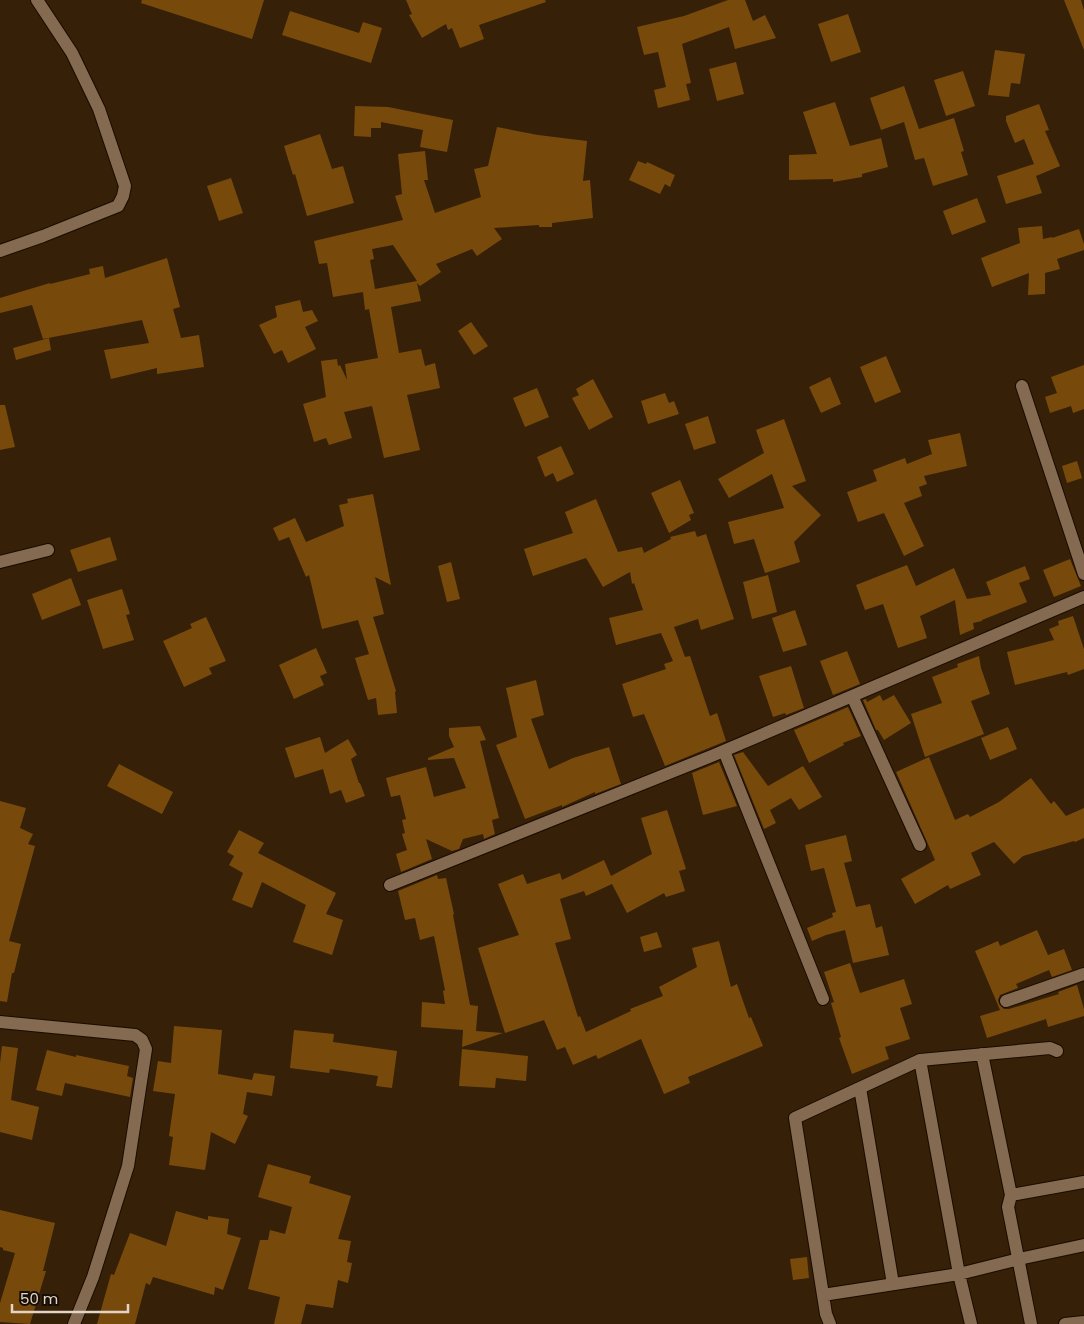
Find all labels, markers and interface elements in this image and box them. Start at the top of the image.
scale bar [12,1282,129,1314]
text: 50 m [20,1288,58,1309]

